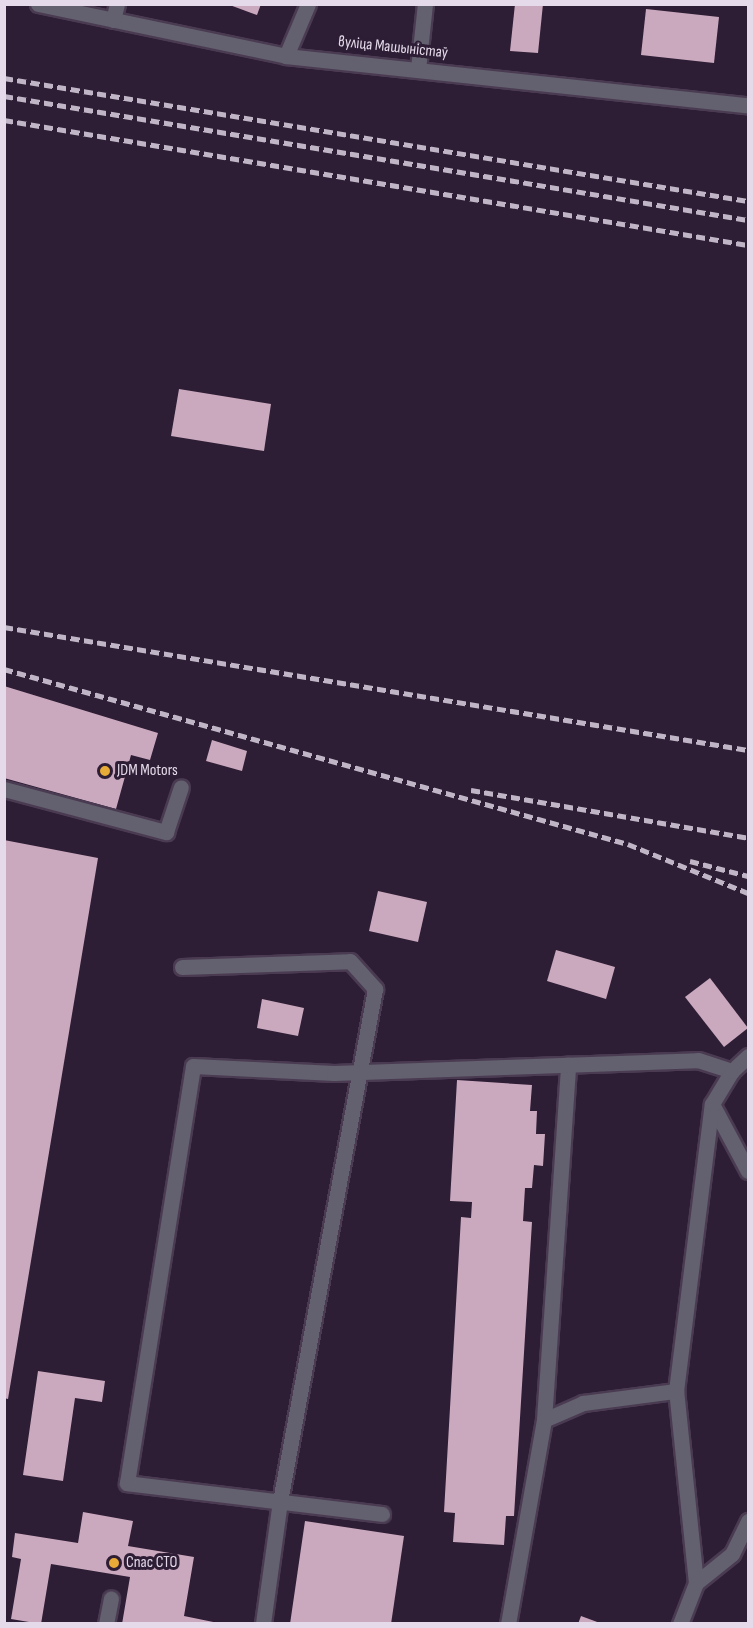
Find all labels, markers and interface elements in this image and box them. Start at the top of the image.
street label: вуліца Машыністаў [337,33,449,63]
place label: JDM Motors [117,761,178,781]
marker: JDM Motors [98,764,112,778]
place label: Спас СТО [126,1553,177,1573]
marker: Спас СТО [107,1556,121,1570]

